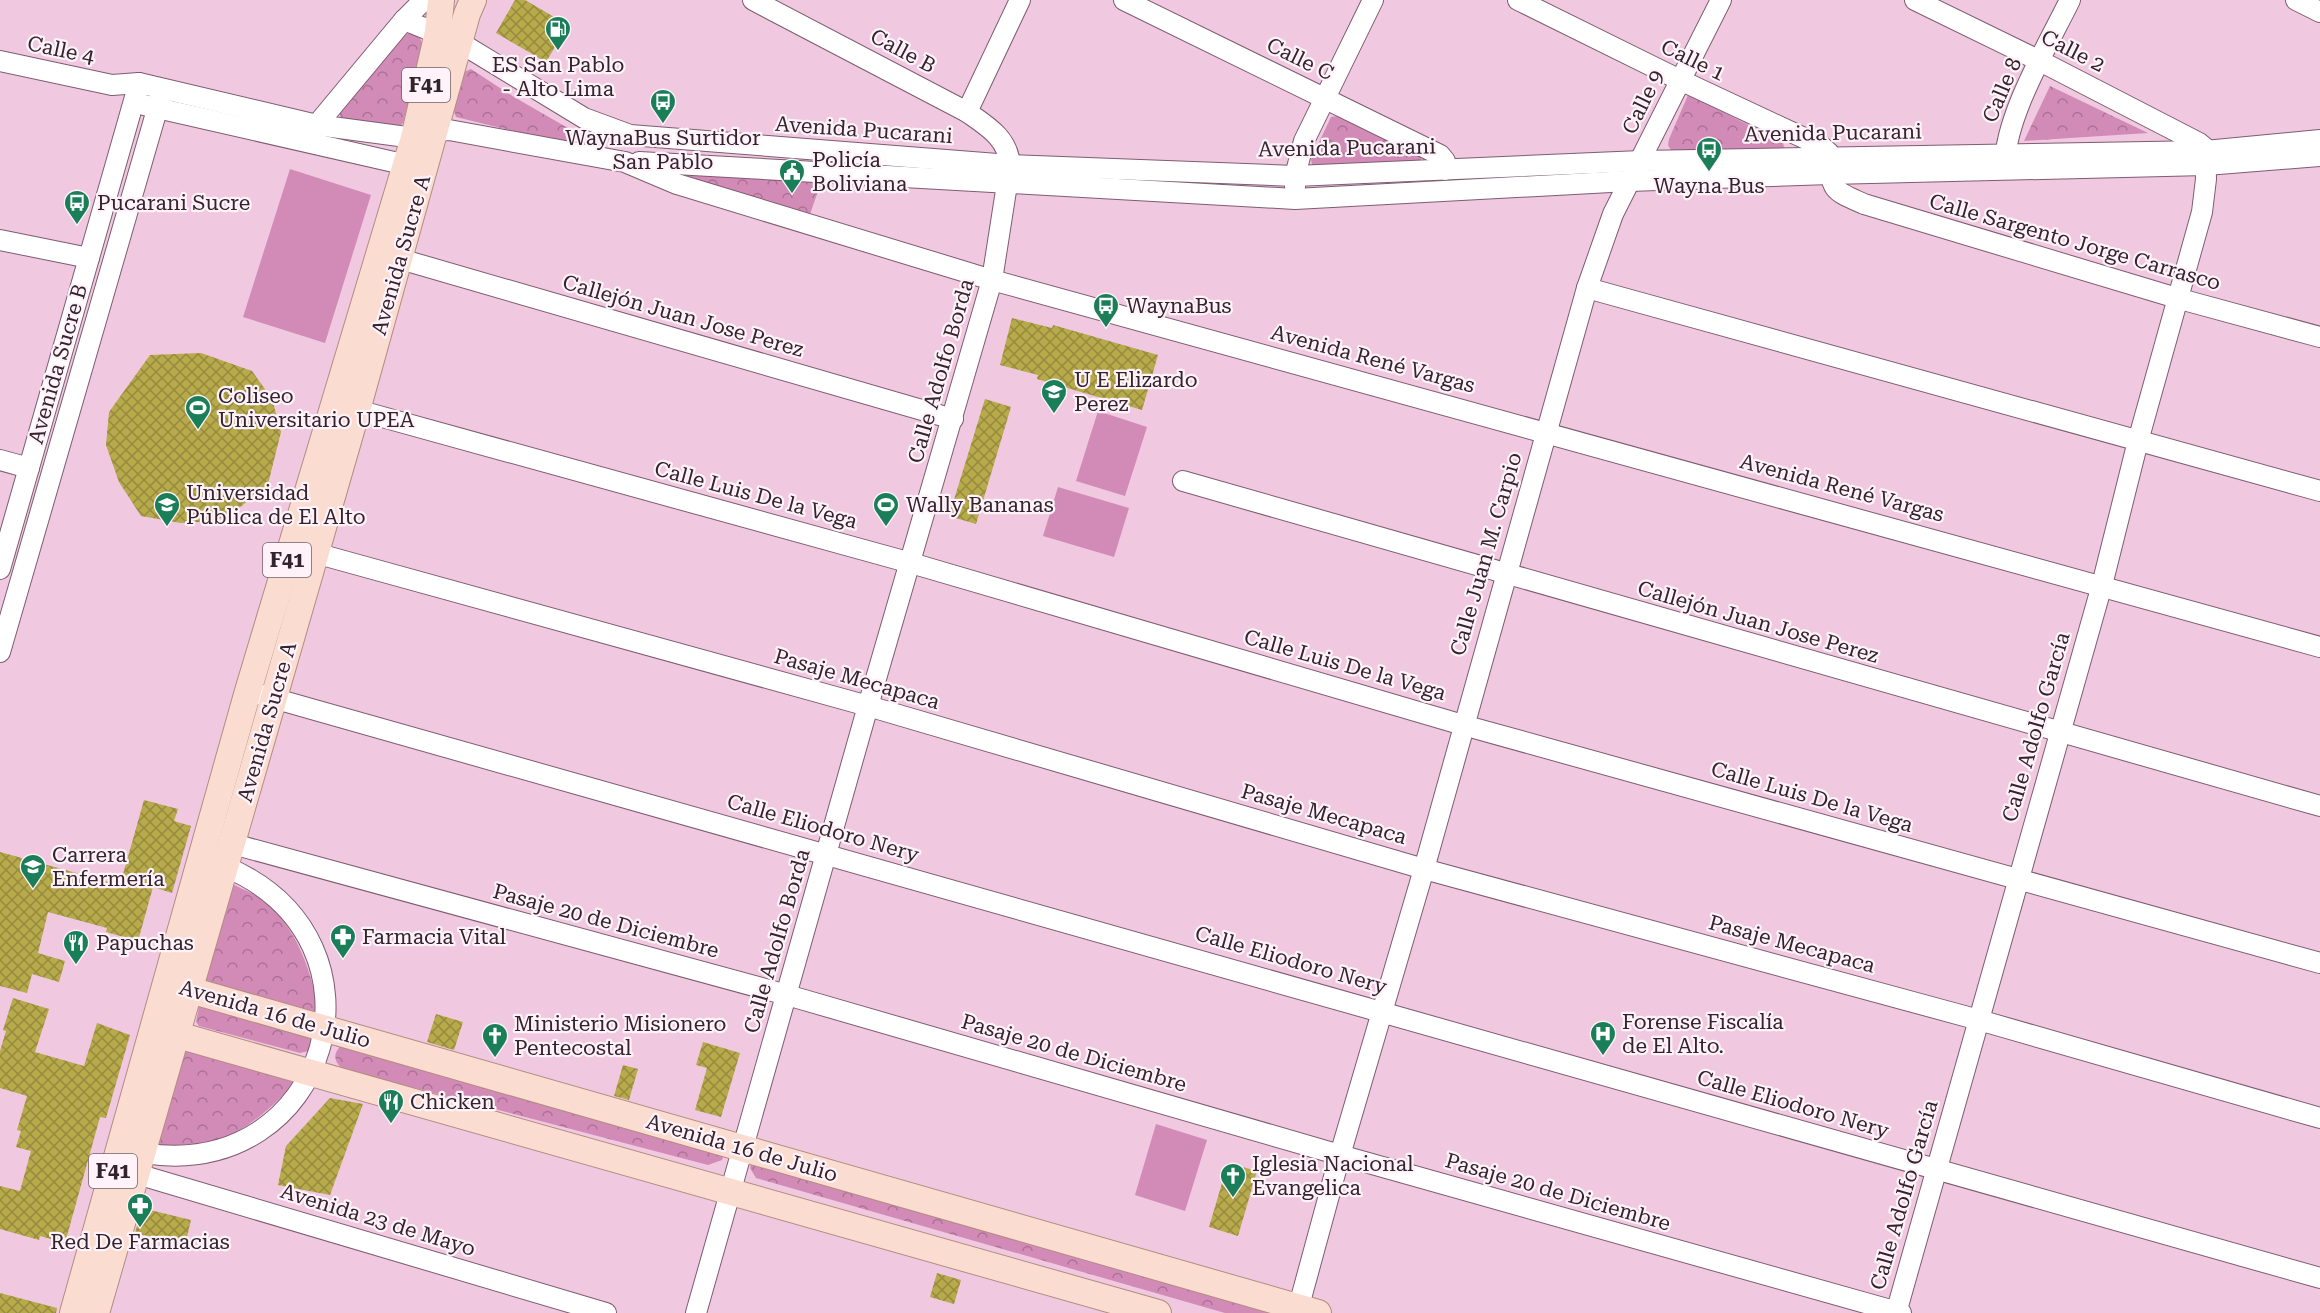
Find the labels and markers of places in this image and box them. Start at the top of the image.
fuel station icon: ES San Pablo - Alto Lima [543,14,573,52]
place label: ES San Pablo - Alto Lima [492,53,624,101]
bus stop icon: WaynaBus Surtidor San Pablo [648,87,678,125]
place label: WaynaBus Surtidor San Pablo [565,126,761,174]
bus stop icon: Wayna Bus [1694,135,1724,173]
place label: Policía Boliviana [812,148,908,196]
public building icon: Policía Boliviana [777,157,807,195]
place label: Wayna Bus [1654,174,1764,198]
bus stop icon: Pucarani Sucre [62,188,92,226]
place label: Pucarani Sucre [97,191,250,215]
bus stop icon: WaynaBus [1091,291,1121,329]
place label: WaynaBus [1126,294,1232,318]
place label: U E Elizardo Perez [1074,368,1198,416]
school or university icon: U E Elizardo Perez [1039,377,1069,415]
place label: Coliseo Universitario UPEA [218,384,415,432]
sports icon: Coliseo Universitario UPEA [183,393,213,431]
place label: Universidad Pública de El Alto [186,481,366,529]
school or university icon: Universidad Pública de El Alto [152,490,182,528]
sports icon: Wally Bananas [871,490,901,528]
place label: Wally Bananas [906,493,1054,517]
place label: Carrera Enfermería [52,843,165,891]
school or university icon: Carrera Enfermería [18,852,48,890]
pharmacy icon: Farmacia Vital [328,922,358,960]
place label: Farmacia Vital [362,925,507,949]
restaurant icon: Papuchas [61,928,91,966]
place label: Papuchas [96,931,194,955]
place label: Forense Fiscalía de El Alto. [1622,1010,1784,1058]
place label: Ministerio Misionero Pentecostal [514,1012,727,1060]
hospital icon: Forense Fiscalía de El Alto. [1588,1019,1618,1057]
church icon: Ministerio Misionero Pentecostal [480,1021,510,1059]
restaurant icon: Chicken [376,1087,406,1125]
place label: Chicken [410,1090,495,1114]
place label: Iglesia Nacional Evangelica [1252,1152,1414,1200]
church icon: Iglesia Nacional Evangelica [1218,1161,1248,1199]
pharmacy icon: Red De Farmacias [125,1191,155,1229]
place label: Red De Farmacias [50,1230,230,1254]

